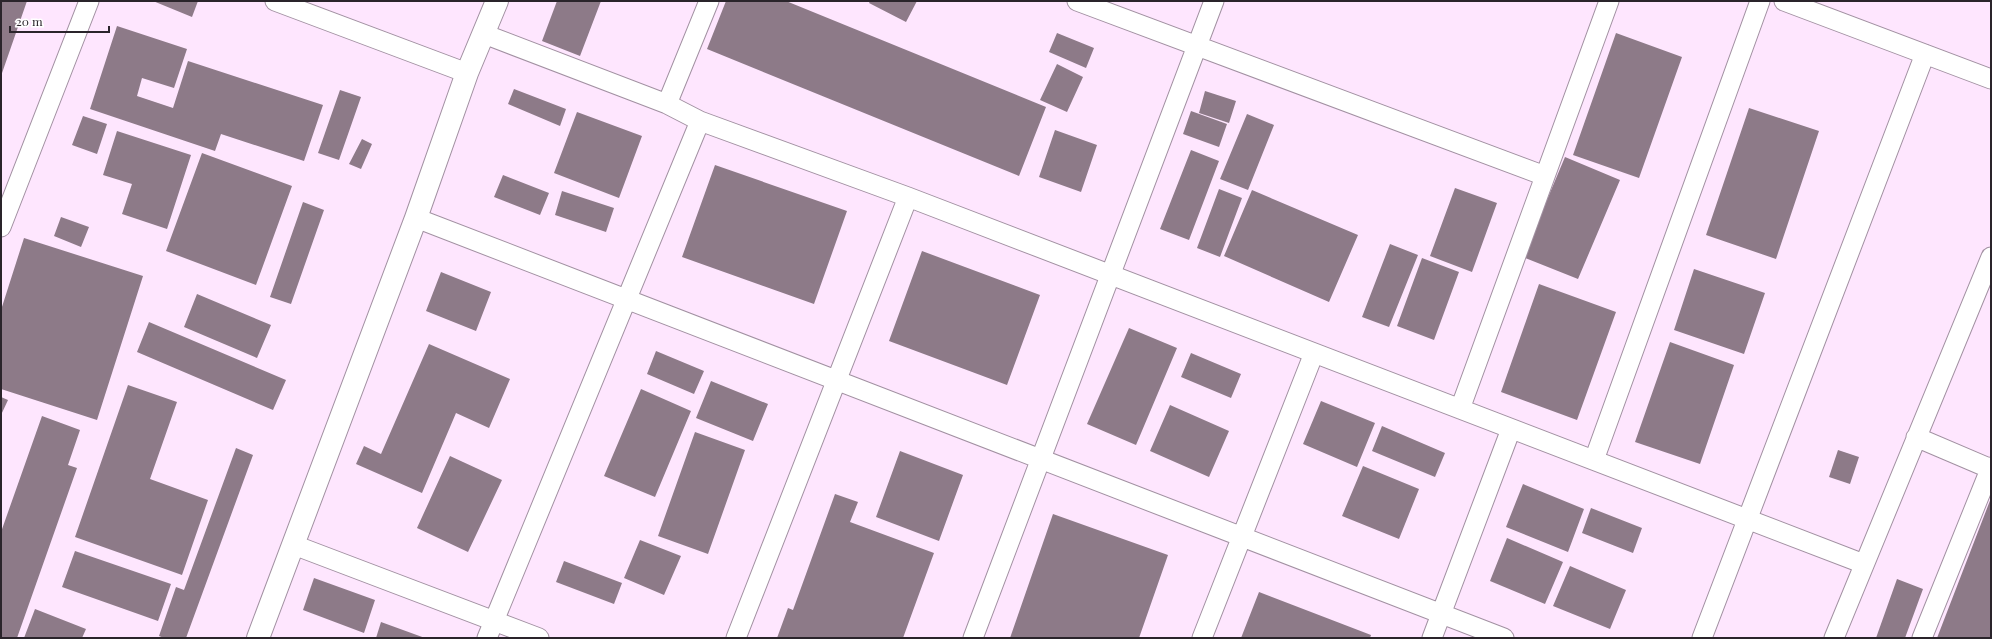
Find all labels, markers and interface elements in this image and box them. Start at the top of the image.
scale bar [10,8,109,34]
text: 20 m [16,13,43,29]

